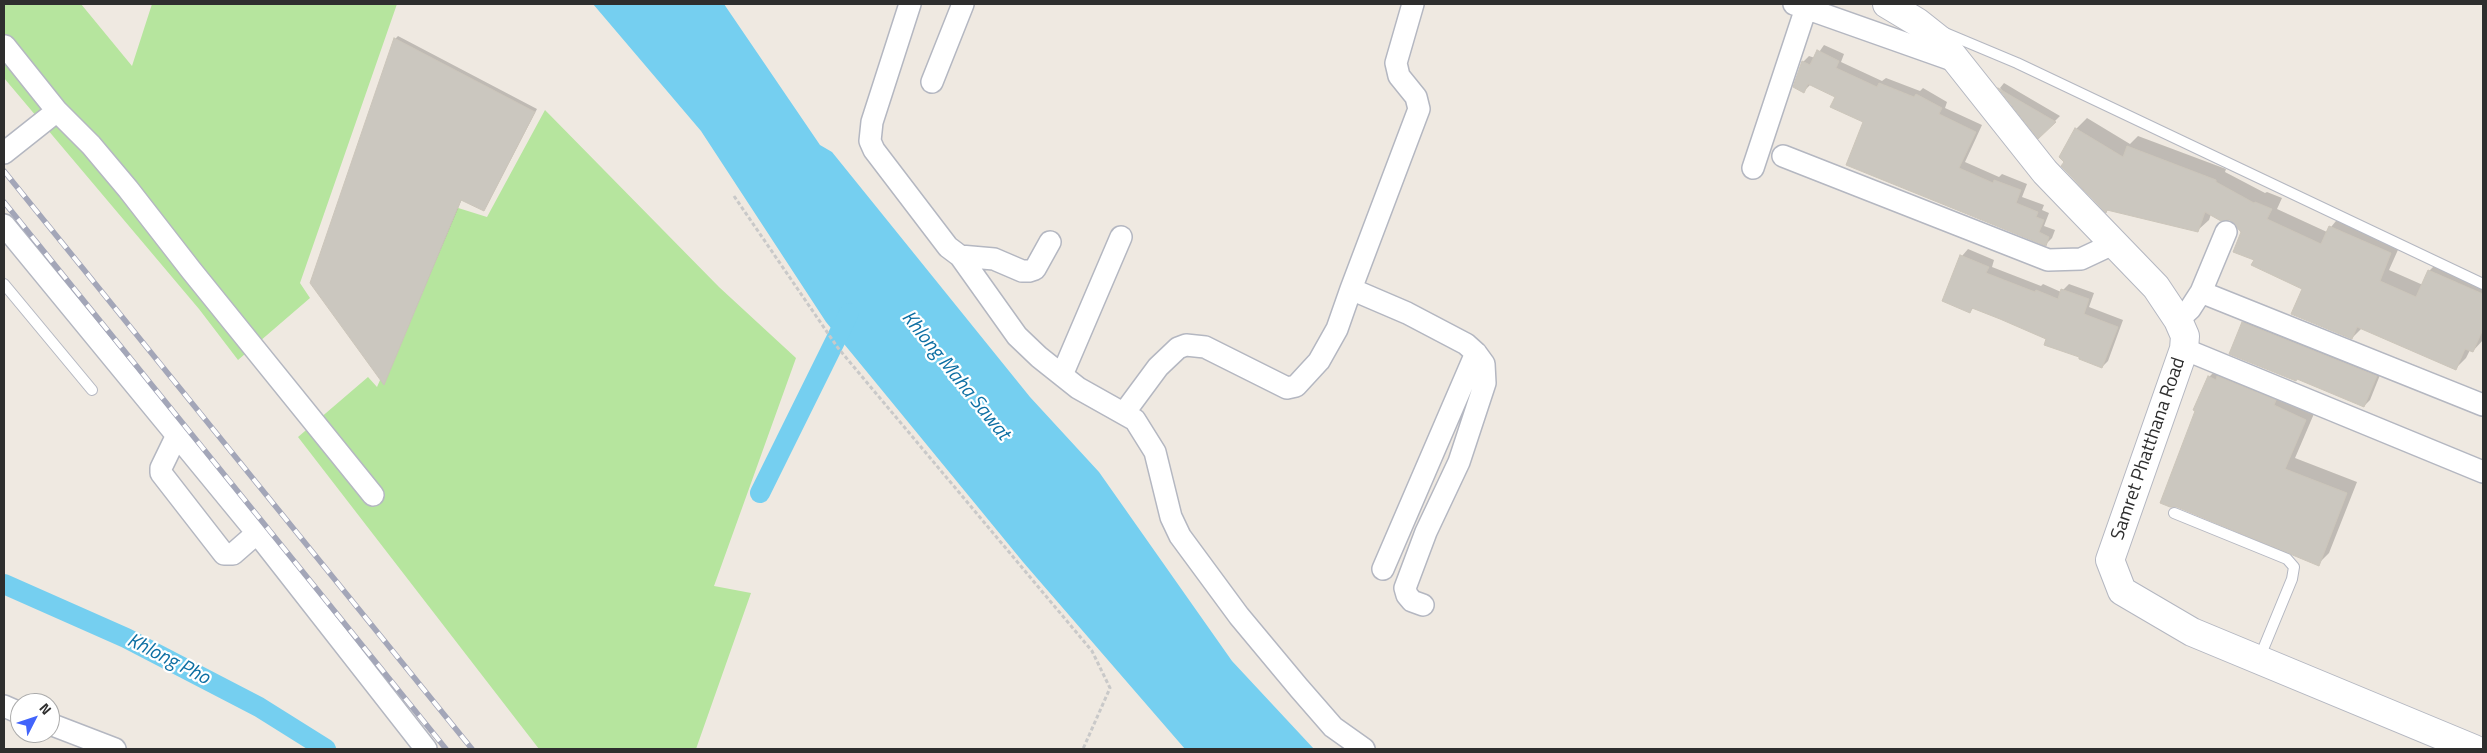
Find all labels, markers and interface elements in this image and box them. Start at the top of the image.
water label: Khlong Maha Sawat [896,307,1014,445]
street label: Samret Phatthana Road [2107,355,2191,543]
water label: Khlong Pho [123,629,213,691]
north arrow [10,693,60,743]
text: N [35,698,57,719]

